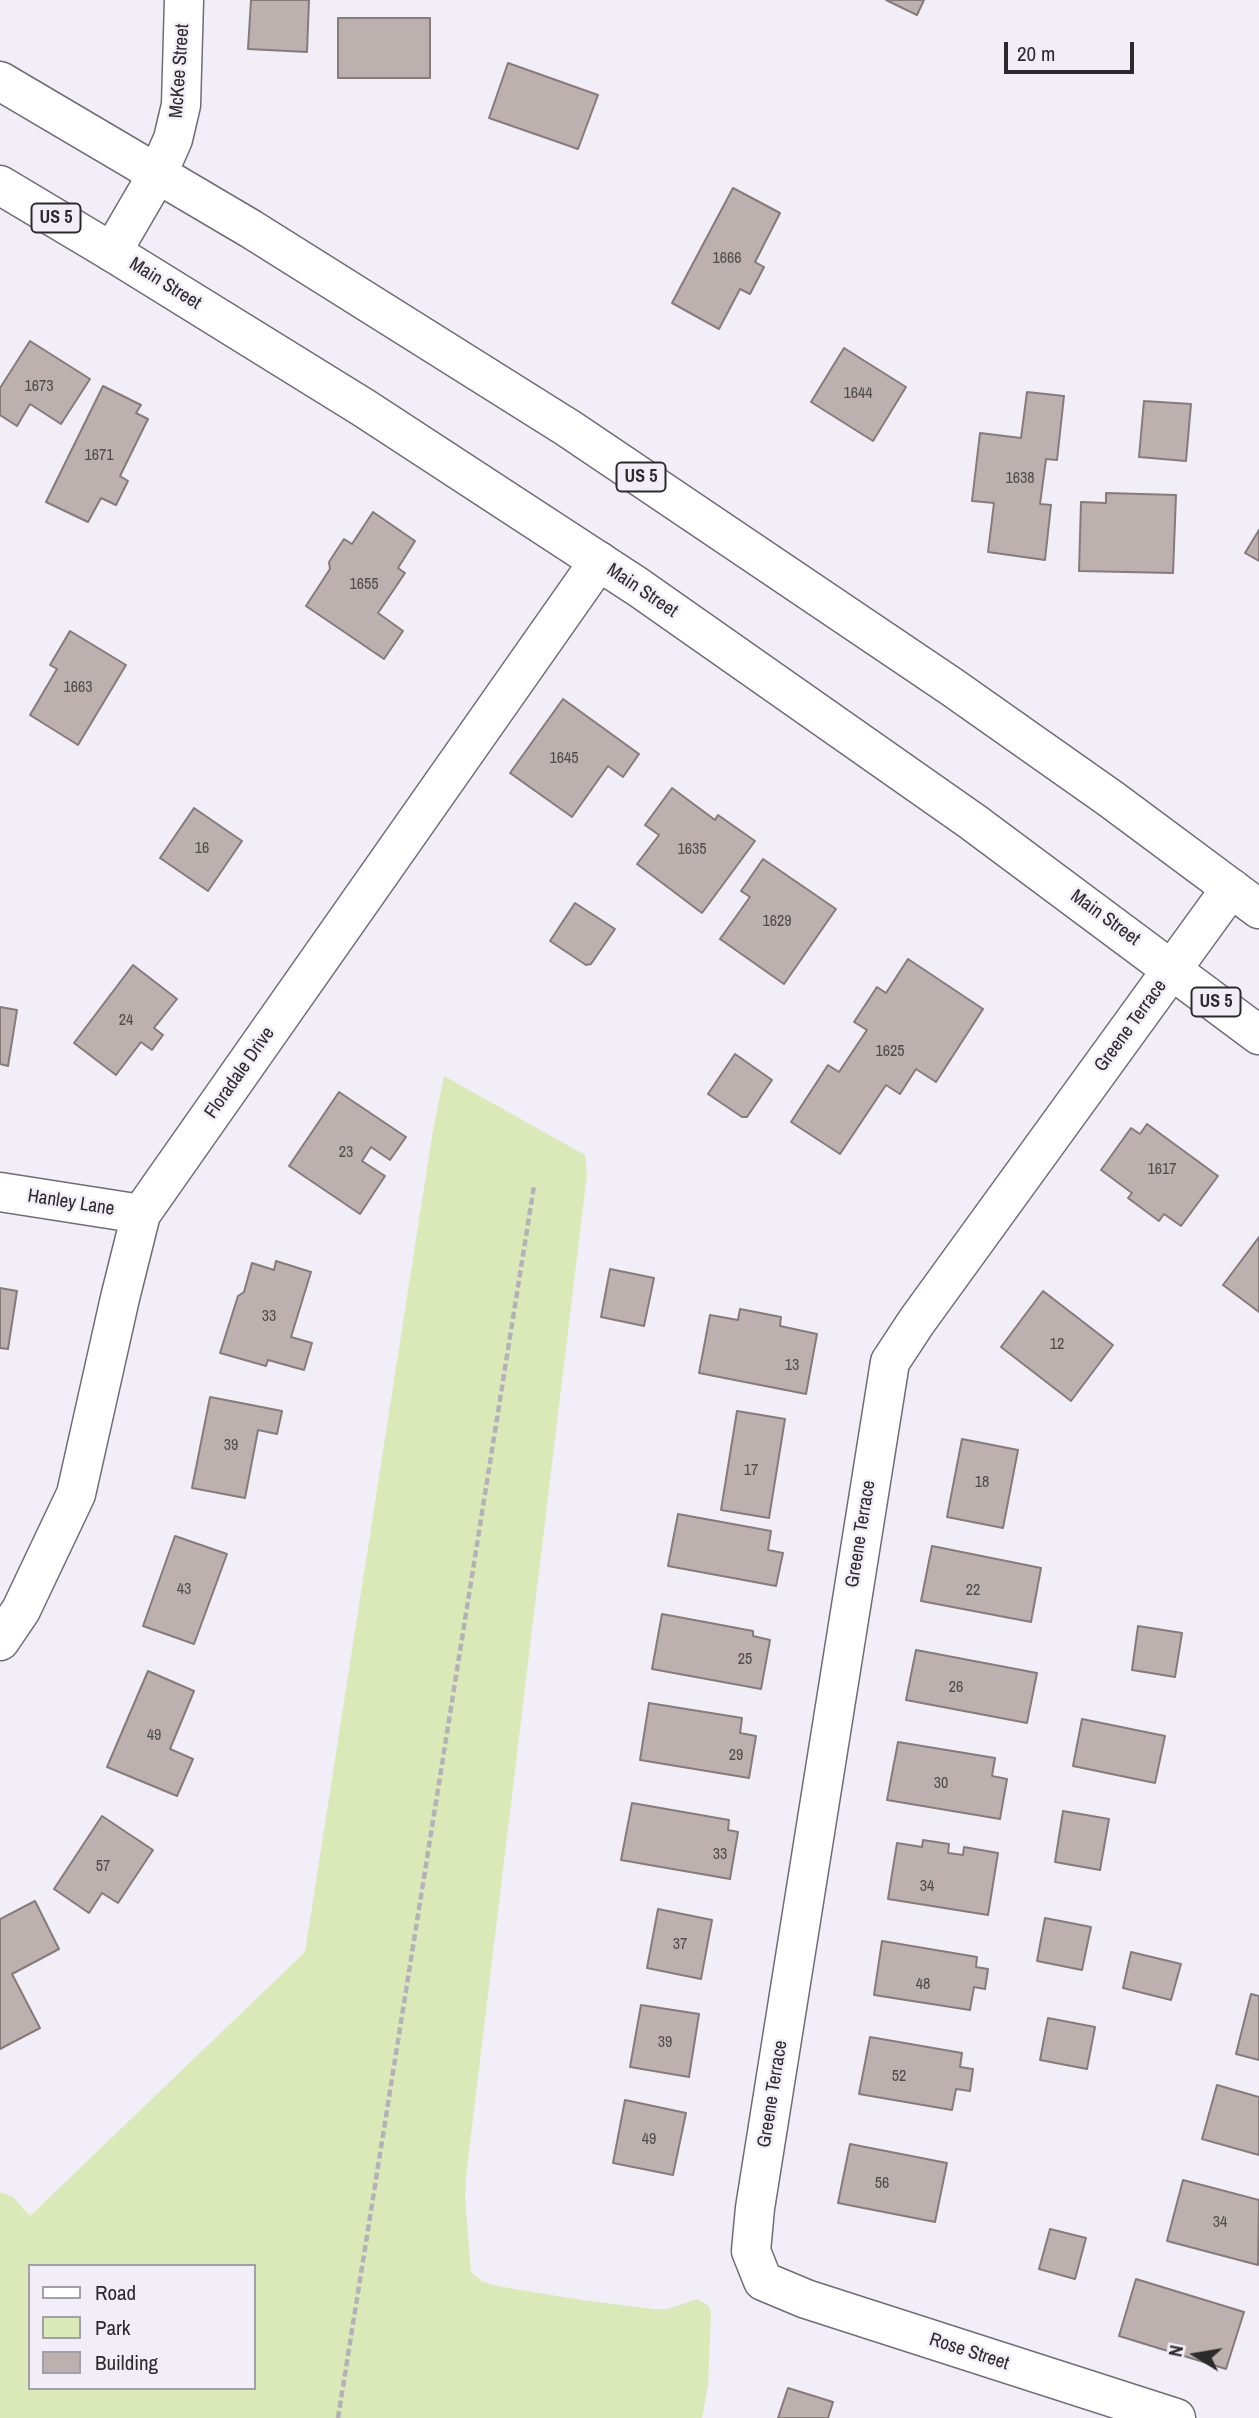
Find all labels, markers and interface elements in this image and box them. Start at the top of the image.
street label: McKee Street [165,23,195,119]
scale bar [1007,28,1136,72]
text: 20 m [1017,39,1055,68]
road number: US 5 [32,204,80,232]
house number: 1666 [712,249,742,269]
street label: Main Street [125,253,205,315]
house number: 1673 [24,377,54,397]
house number: 1644 [843,384,873,404]
house number: 1671 [84,446,114,466]
road number: US 5 [616,462,666,491]
house number: 1638 [1005,469,1035,489]
street label: Main Street [602,559,682,623]
house number: 1655 [349,575,379,595]
house number: 1663 [63,678,93,698]
house number: 1645 [549,749,579,769]
house number: 16 [195,839,209,859]
house number: 1635 [677,840,707,860]
street label: Main Street [1066,885,1144,951]
house number: 1629 [762,912,792,932]
street label: Greene Terrace [1090,976,1172,1076]
road number: US 5 [1192,987,1240,1016]
house number: 24 [119,1011,133,1031]
street label: Floradale Drive [200,1023,280,1123]
house number: 1625 [875,1042,905,1062]
house number: 23 [339,1143,353,1163]
house number: 1617 [1147,1160,1177,1180]
street label: Hanley Lane [26,1185,116,1221]
house number: 33 [262,1307,276,1327]
house number: 12 [1050,1335,1064,1355]
house number: 13 [785,1356,799,1376]
house number: 39 [224,1436,238,1456]
house number: 17 [744,1461,758,1481]
house number: 18 [975,1473,989,1493]
street label: Greene Terrace [841,1479,881,1589]
house number: 43 [177,1580,191,1600]
house number: 22 [966,1581,980,1601]
house number: 25 [738,1650,752,1670]
house number: 26 [949,1678,963,1698]
house number: 49 [147,1726,161,1746]
house number: 29 [729,1746,743,1766]
house number: 30 [934,1774,948,1794]
house number: 33 [713,1845,727,1865]
house number: 57 [96,1857,110,1877]
house number: 34 [920,1877,934,1897]
house number: 37 [673,1935,687,1955]
house number: 48 [916,1975,930,1995]
house number: 39 [658,2033,672,2053]
street label: Greene Terrace [753,2039,793,2149]
house number: 52 [892,2067,906,2087]
house number: 49 [642,2130,656,2150]
house number: 56 [875,2174,889,2194]
house number: 34 [1213,2213,1227,2233]
legend [28,2264,256,2390]
text: Road [95,2278,136,2307]
text: Park [95,2313,130,2342]
north arrow [1161,2320,1231,2390]
street label: Rose Street [926,2328,1012,2376]
text: N [1162,2343,1189,2359]
text: Building [95,2348,158,2377]

